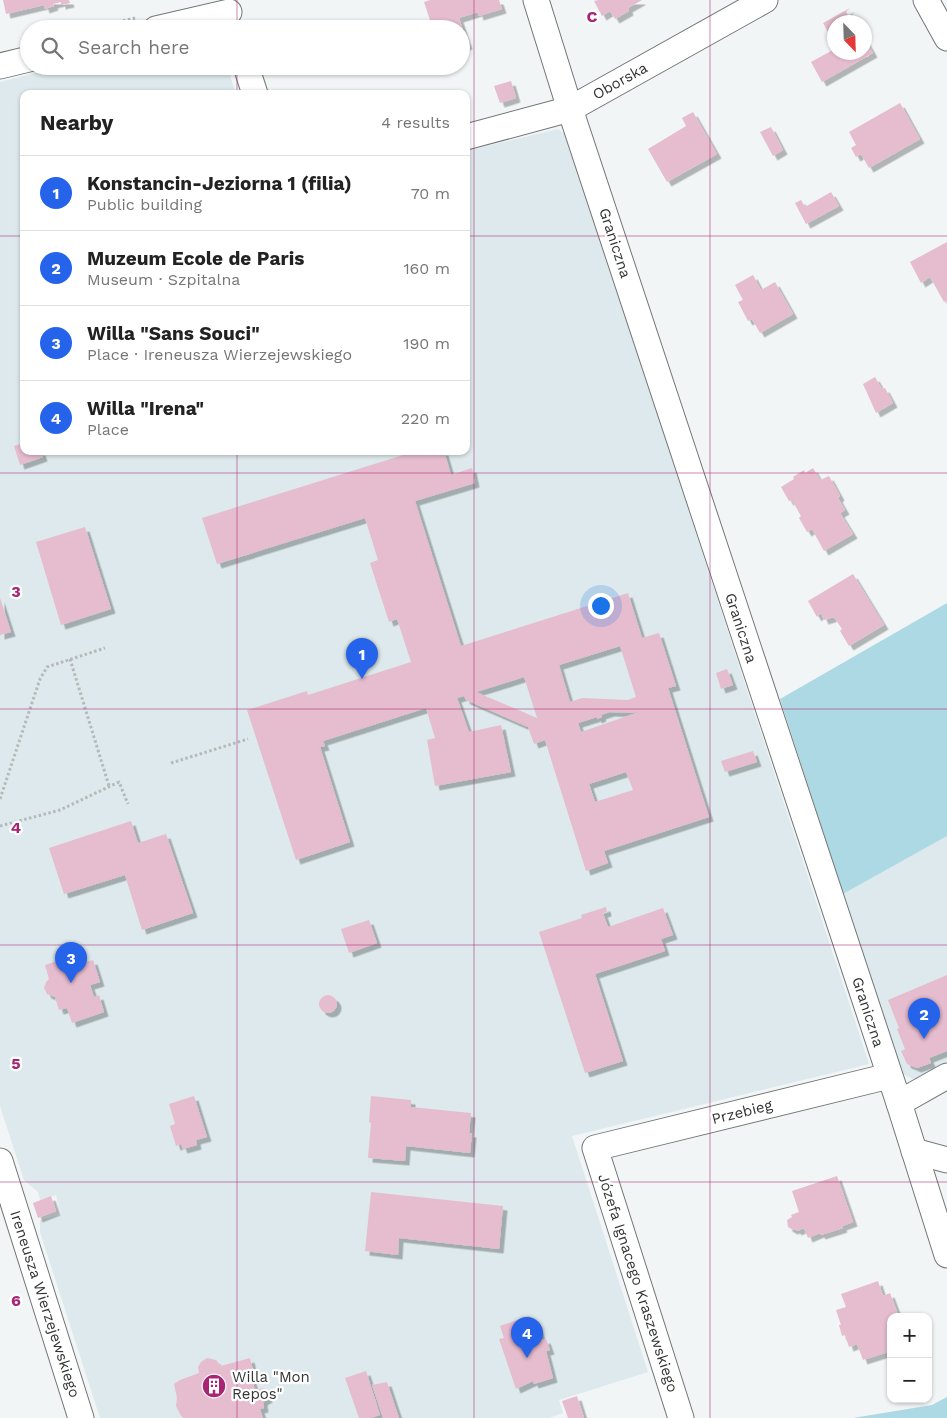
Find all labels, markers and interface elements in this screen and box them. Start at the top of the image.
text: C [587,7,598,26]
north arrow [827,15,872,60]
search box [20,20,470,75]
icon: search [38,34,66,62]
text: Search here [78,36,189,59]
street label: Oborska [589,58,651,103]
text: Nearby [40,110,113,135]
text: 4 results [381,113,450,132]
text: Konstancin-Jeziorna 1 (filia) [87,172,352,195]
text: 1 [53,184,59,203]
text: 70 m [411,184,450,203]
text: Public building [87,195,202,214]
street label: Graniczna [595,206,635,281]
text: Muzeum Ecole de Paris [87,247,304,270]
text: 2 [51,259,61,278]
text: 160 m [403,259,450,278]
text: Museum · Szpitalna [87,270,240,289]
text: Willa "Sans Souci" [87,322,260,345]
text: 3 [51,334,61,353]
text: 190 m [403,334,450,353]
text: Place · Ireneusza Wierzejewskiego [87,345,352,364]
text: Willa "Irena" [87,397,204,420]
text: 4 [51,409,61,428]
text: 220 m [401,409,450,428]
text: Place [87,420,129,439]
text: 3 [11,582,21,601]
street label: Graniczna [721,591,761,666]
your location [588,593,614,619]
pin: 1 [346,638,378,679]
text: 4 [11,818,21,837]
pin: 3 [55,942,87,983]
street label: Graniczna [848,975,888,1050]
pin: 2 [908,998,940,1039]
text: 5 [11,1054,21,1073]
street label: Przebieg [710,1096,774,1128]
street label: Józefa Ignacego Kraszewskiego [594,1172,682,1394]
street label: Ireneusza Wierzejewskiego [6,1208,84,1400]
text: 6 [11,1291,21,1310]
map controls [887,1313,932,1403]
button: + [887,1313,932,1358]
pin: 4 [511,1317,543,1358]
button: − [887,1358,932,1403]
place label: Willa "Mon Repos" [232,1368,310,1403]
building icon: Willa "Mon Repos" [201,1373,227,1399]

